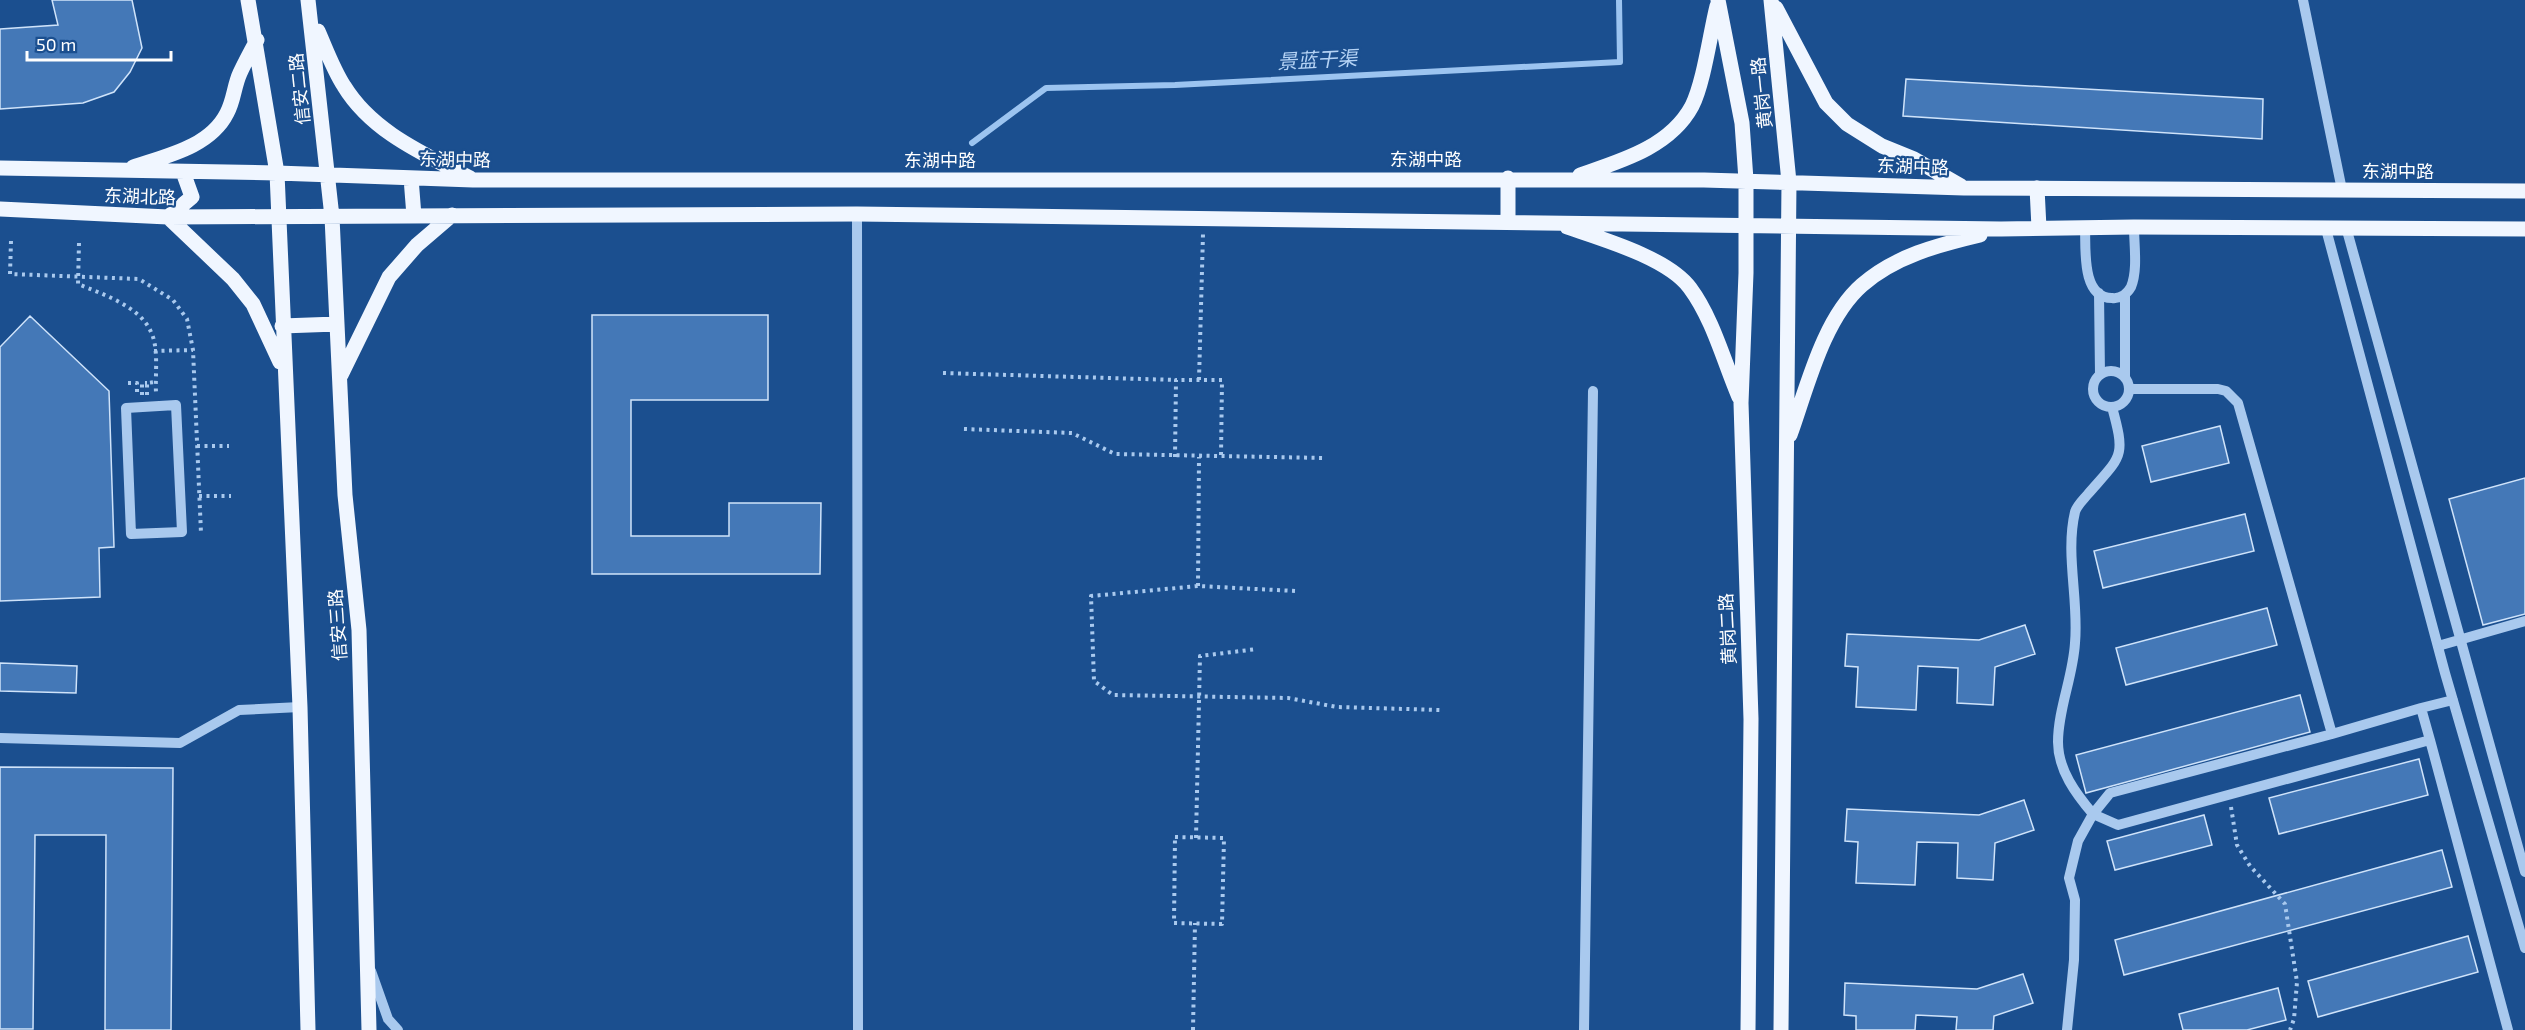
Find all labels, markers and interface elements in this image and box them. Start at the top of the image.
scale bar [27,24,171,62]
text: 50 m [36,33,76,55]
water label: 景蓝干渠 [1276,45,1361,73]
street label: 信安二路 [284,52,314,126]
street label: 黄岗一路 [1746,56,1776,130]
street label: 东湖中路 [419,147,491,171]
street label: 东湖中路 [1390,148,1462,170]
street label: 东湖中路 [904,149,976,171]
street label: 东湖中路 [1877,154,1949,178]
street label: 东湖中路 [2362,160,2434,182]
street label: 东湖北路 [104,184,176,208]
street label: 信安三路 [324,588,350,662]
street label: 黄岗二路 [1714,592,1740,666]

